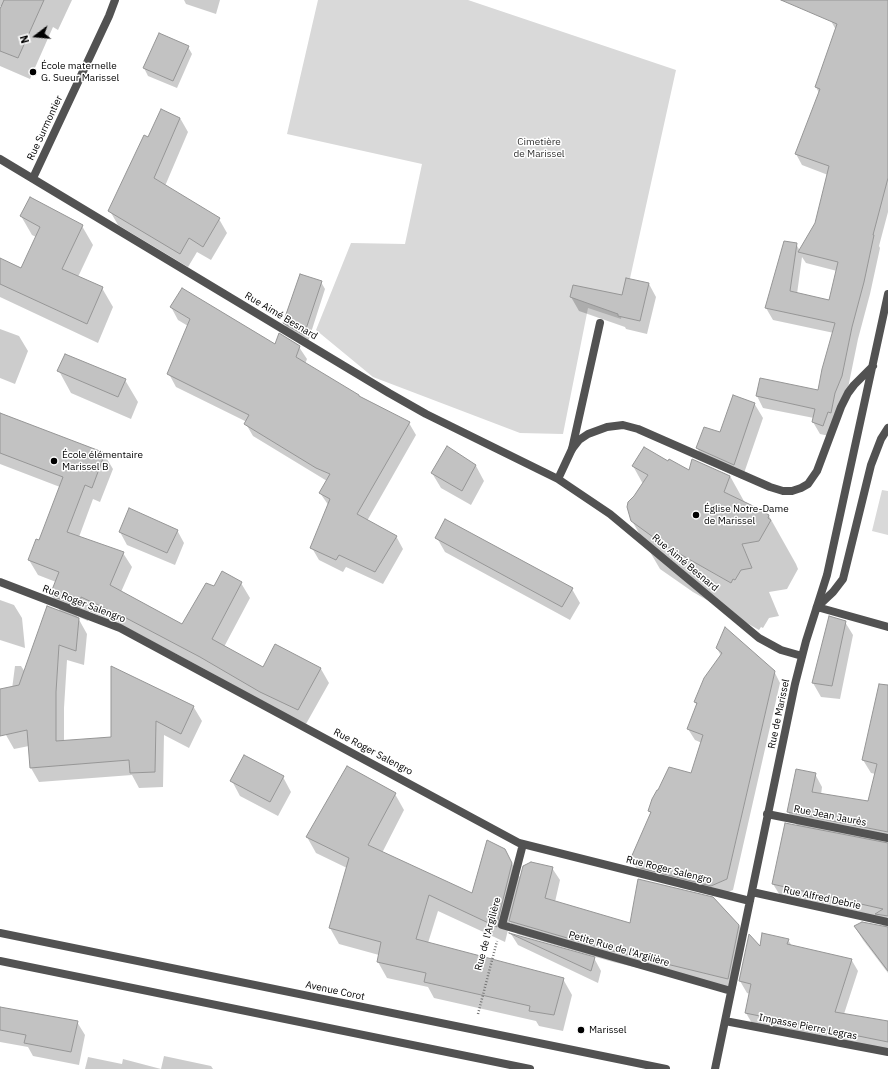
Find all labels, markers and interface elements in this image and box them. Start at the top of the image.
north arrow [16,16,56,56]
text: N [17,34,32,45]
place label: École maternelle G. Sueur Marissel [41,60,119,84]
marker: École maternelle G. Sueur Marissel [28,67,38,77]
street label: Rue Surmontier [25,94,65,162]
park label: Cimetière de Marissel [513,136,565,160]
street label: Rue Aimé Besnard [242,290,320,342]
place label: École élémentaire Marissel B [62,449,143,472]
marker: École élémentaire Marissel B [49,456,59,466]
place label: Église Notre-Dame de Marissel [704,503,789,526]
marker: Église Notre-Dame de Marissel [691,510,701,520]
street label: Rue Aimé Besnard [649,532,721,594]
street label: Rue Roger Salengro [41,583,127,625]
street label: Rue de Marissel [766,678,792,750]
street label: Rue Roger Salengro [331,726,415,778]
street label: Rue Jean Jaurès [793,803,867,829]
street label: Rue Roger Salengro [625,854,713,886]
street label: Rue Alfred Debrie [782,884,862,912]
street label: Rue de l'Argilière [472,896,504,972]
street label: Petite Rue de l'Argilière [567,929,671,969]
street label: Avenue Corot [304,979,366,1003]
street label: Impasse Pierre Legras [758,1012,858,1042]
place label: Marissel [589,1024,627,1036]
marker: Marissel [576,1025,586,1035]

